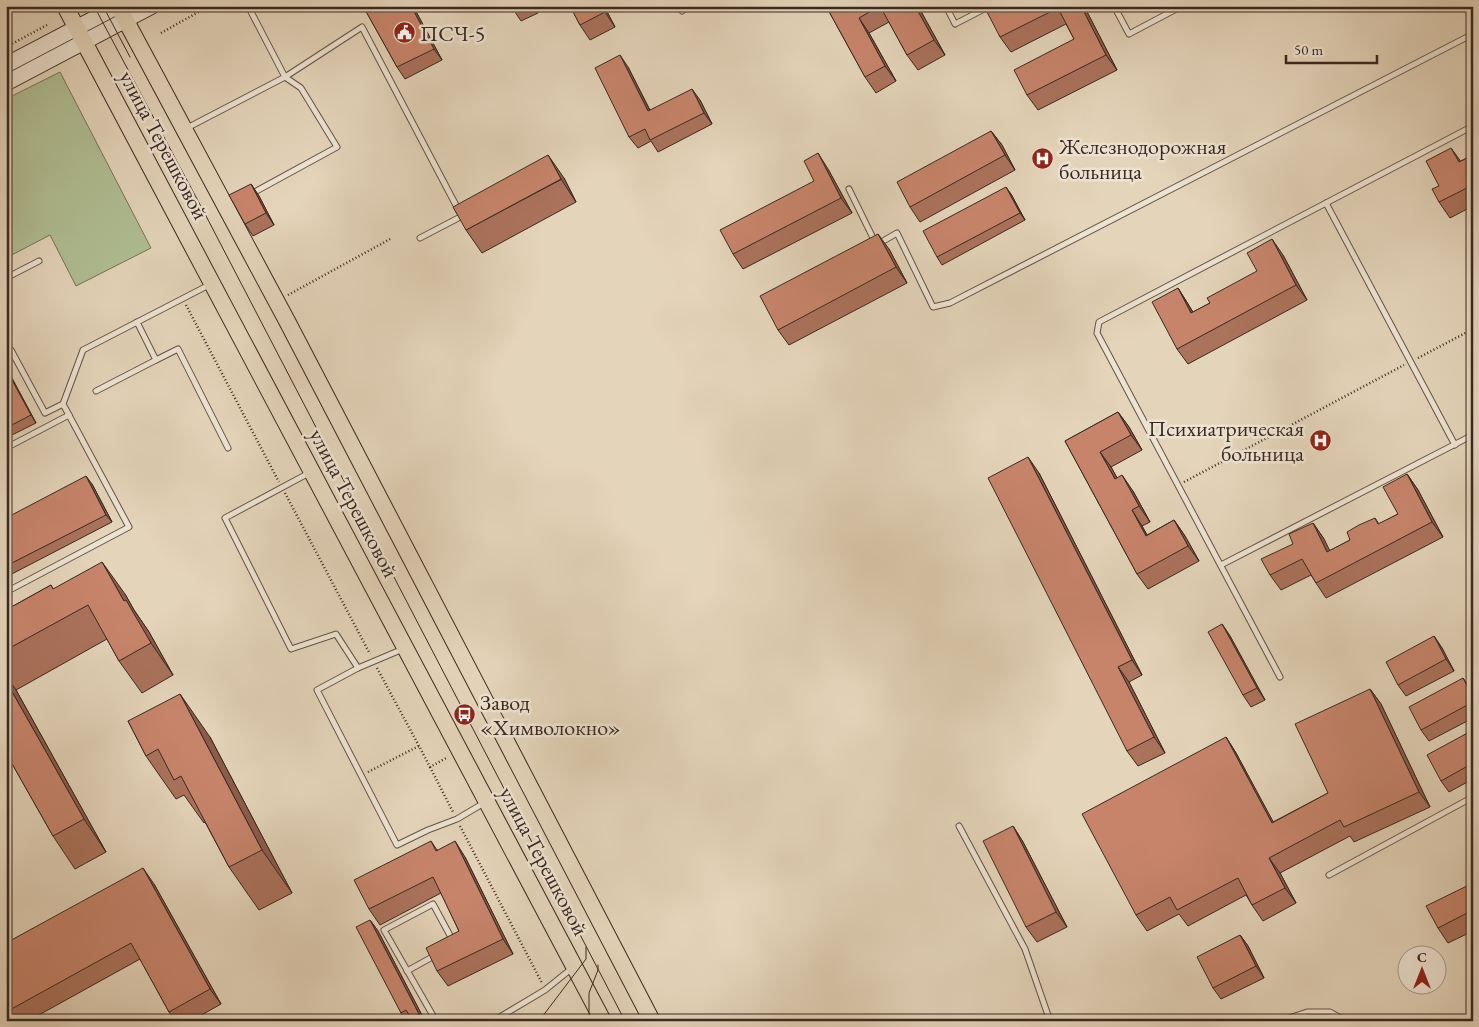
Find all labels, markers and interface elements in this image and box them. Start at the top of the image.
place label: ПСЧ-5 [420,19,485,48]
public building icon: ПСЧ-5 [392,21,416,45]
scale bar [1286,32,1378,64]
text: 50 m [1294,40,1323,59]
street label: улица Терешковой [113,65,216,225]
place label: Железнодорожная больница [1058,132,1226,186]
hospital icon: Железнодорожная больница [1031,147,1055,171]
place label: Психиатрическая больница [1148,414,1304,468]
street label: улица Терешковой [303,423,406,583]
hospital icon: Психиатрическая больница [1308,429,1332,453]
place label: Завод «Химволокно» [480,688,621,742]
bus stop icon: Завод «Химволокно» [452,703,476,727]
street label: улица Терешковой [493,781,596,941]
north arrow [1396,944,1446,994]
text: С [1417,948,1427,966]

